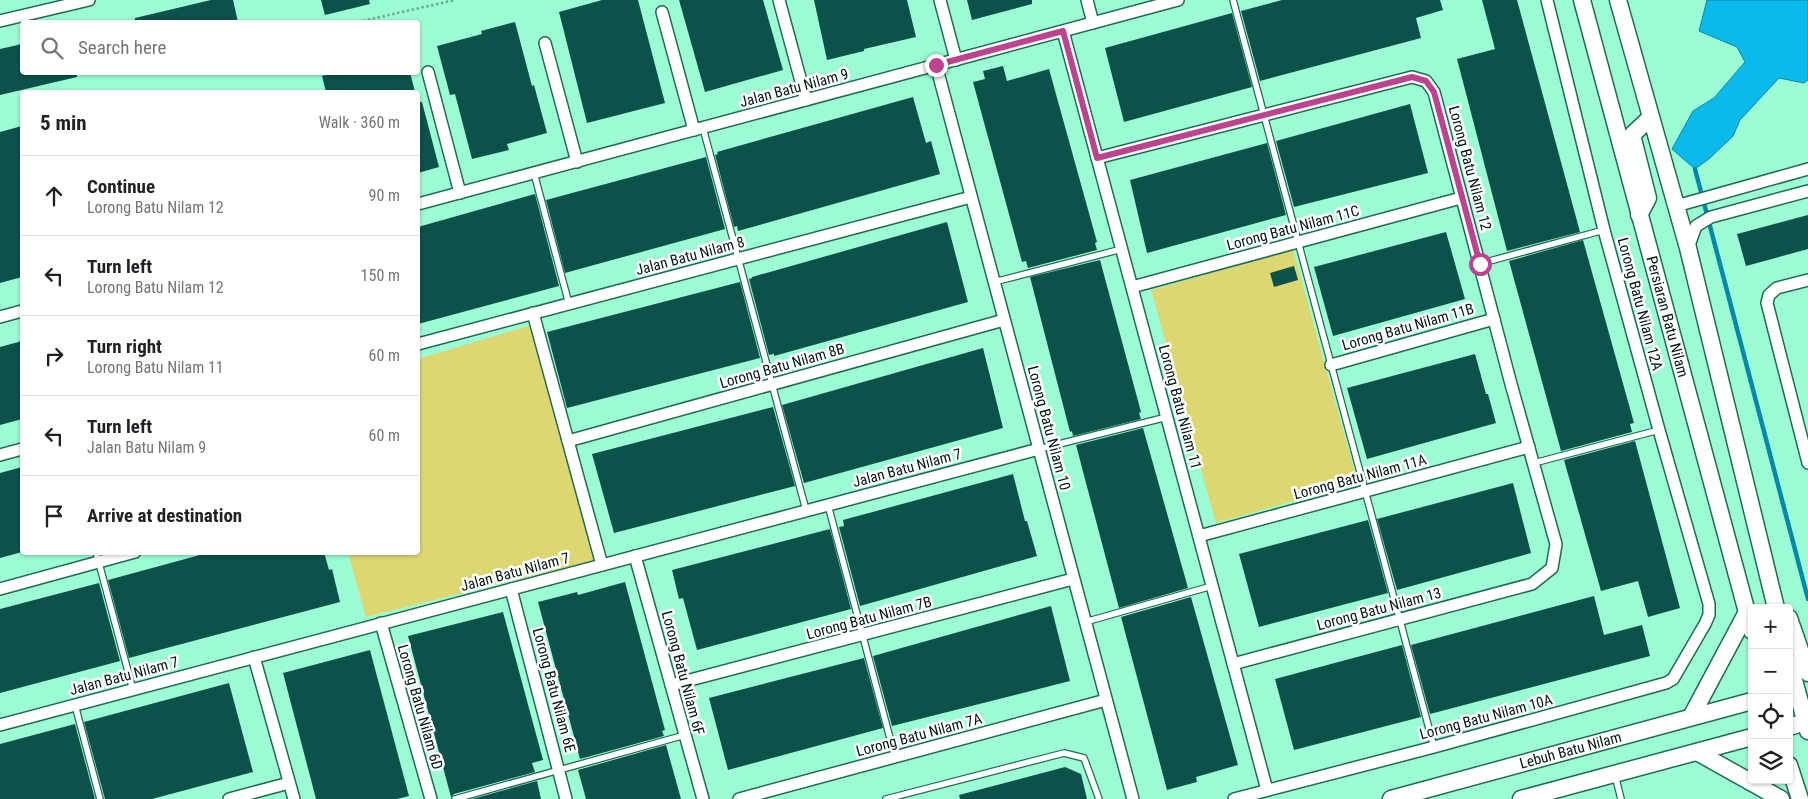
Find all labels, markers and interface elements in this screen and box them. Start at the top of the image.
search box [20,20,420,75]
icon: search [38,34,66,62]
text: Search here [78,36,166,59]
route end [925,54,948,77]
street label: Jalan Batu Nilam 9 [738,65,850,111]
street label: Lorong Batu Nilam 12 [1445,104,1495,232]
text: 5 min [40,111,87,135]
text: Walk · 360 m [319,113,400,132]
text: Continue [87,175,155,198]
icon: ahead [40,182,68,210]
text: 90 m [368,186,400,205]
text: Lorong Batu Nilam 12 [87,198,224,217]
street label: Lorong Batu Nilam 11C [1225,202,1361,254]
street label: Jalan Batu Nilam 8 [634,233,746,279]
street label: Lorong Batu Nilam 12A [1614,236,1666,373]
route start [1469,253,1492,276]
street label: Persiaran Batu Nilam [1642,254,1692,379]
text: Turn left [87,255,152,278]
icon: left [40,262,68,290]
text: 150 m [361,266,400,285]
text: Lorong Batu Nilam 12 [87,278,224,297]
street label: Lorong Batu Nilam 11B [1340,300,1476,354]
text: Turn right [87,335,162,358]
street label: Lorong Batu Nilam 8B [718,340,846,392]
icon: right [40,342,68,370]
street label: Lorong Batu Nilam 11 [1155,343,1205,471]
text: 60 m [368,346,400,365]
text: Lorong Batu Nilam 11 [87,358,224,377]
street label: Lorong Batu Nilam 10 [1024,364,1074,492]
text: Turn left [87,415,152,438]
icon: left [40,422,68,450]
text: 60 m [368,426,400,445]
text: Jalan Batu Nilam 9 [87,438,206,457]
street label: Jalan Batu Nilam 7 [851,445,963,491]
street label: Lorong Batu Nilam 11A [1292,451,1429,503]
icon: arrive [40,502,68,530]
text: Arrive at destination [87,504,242,527]
street label: Jalan Batu Nilam 7 [459,549,571,595]
street label: Lorong Batu Nilam 13 [1315,584,1443,634]
street label: Lorong Batu Nilam 7B [804,593,934,643]
map controls [1748,604,1793,784]
button: + [1748,604,1793,649]
street label: Lorong Batu Nilam 6F [658,609,708,737]
street label: Lorong Batu Nilam 6E [529,626,579,754]
street label: Lorong Batu Nilam 6D [394,642,446,772]
button: − [1748,649,1793,694]
street label: Jalan Batu Nilam 7 [68,653,180,699]
street label: Lorong Batu Nilam 10A [1418,691,1555,743]
button: locate [1748,694,1793,739]
street label: Lorong Batu Nilam 7A [854,709,984,760]
street label: Lebuh Batu Nilam [1518,728,1623,773]
button: layers [1748,739,1793,784]

